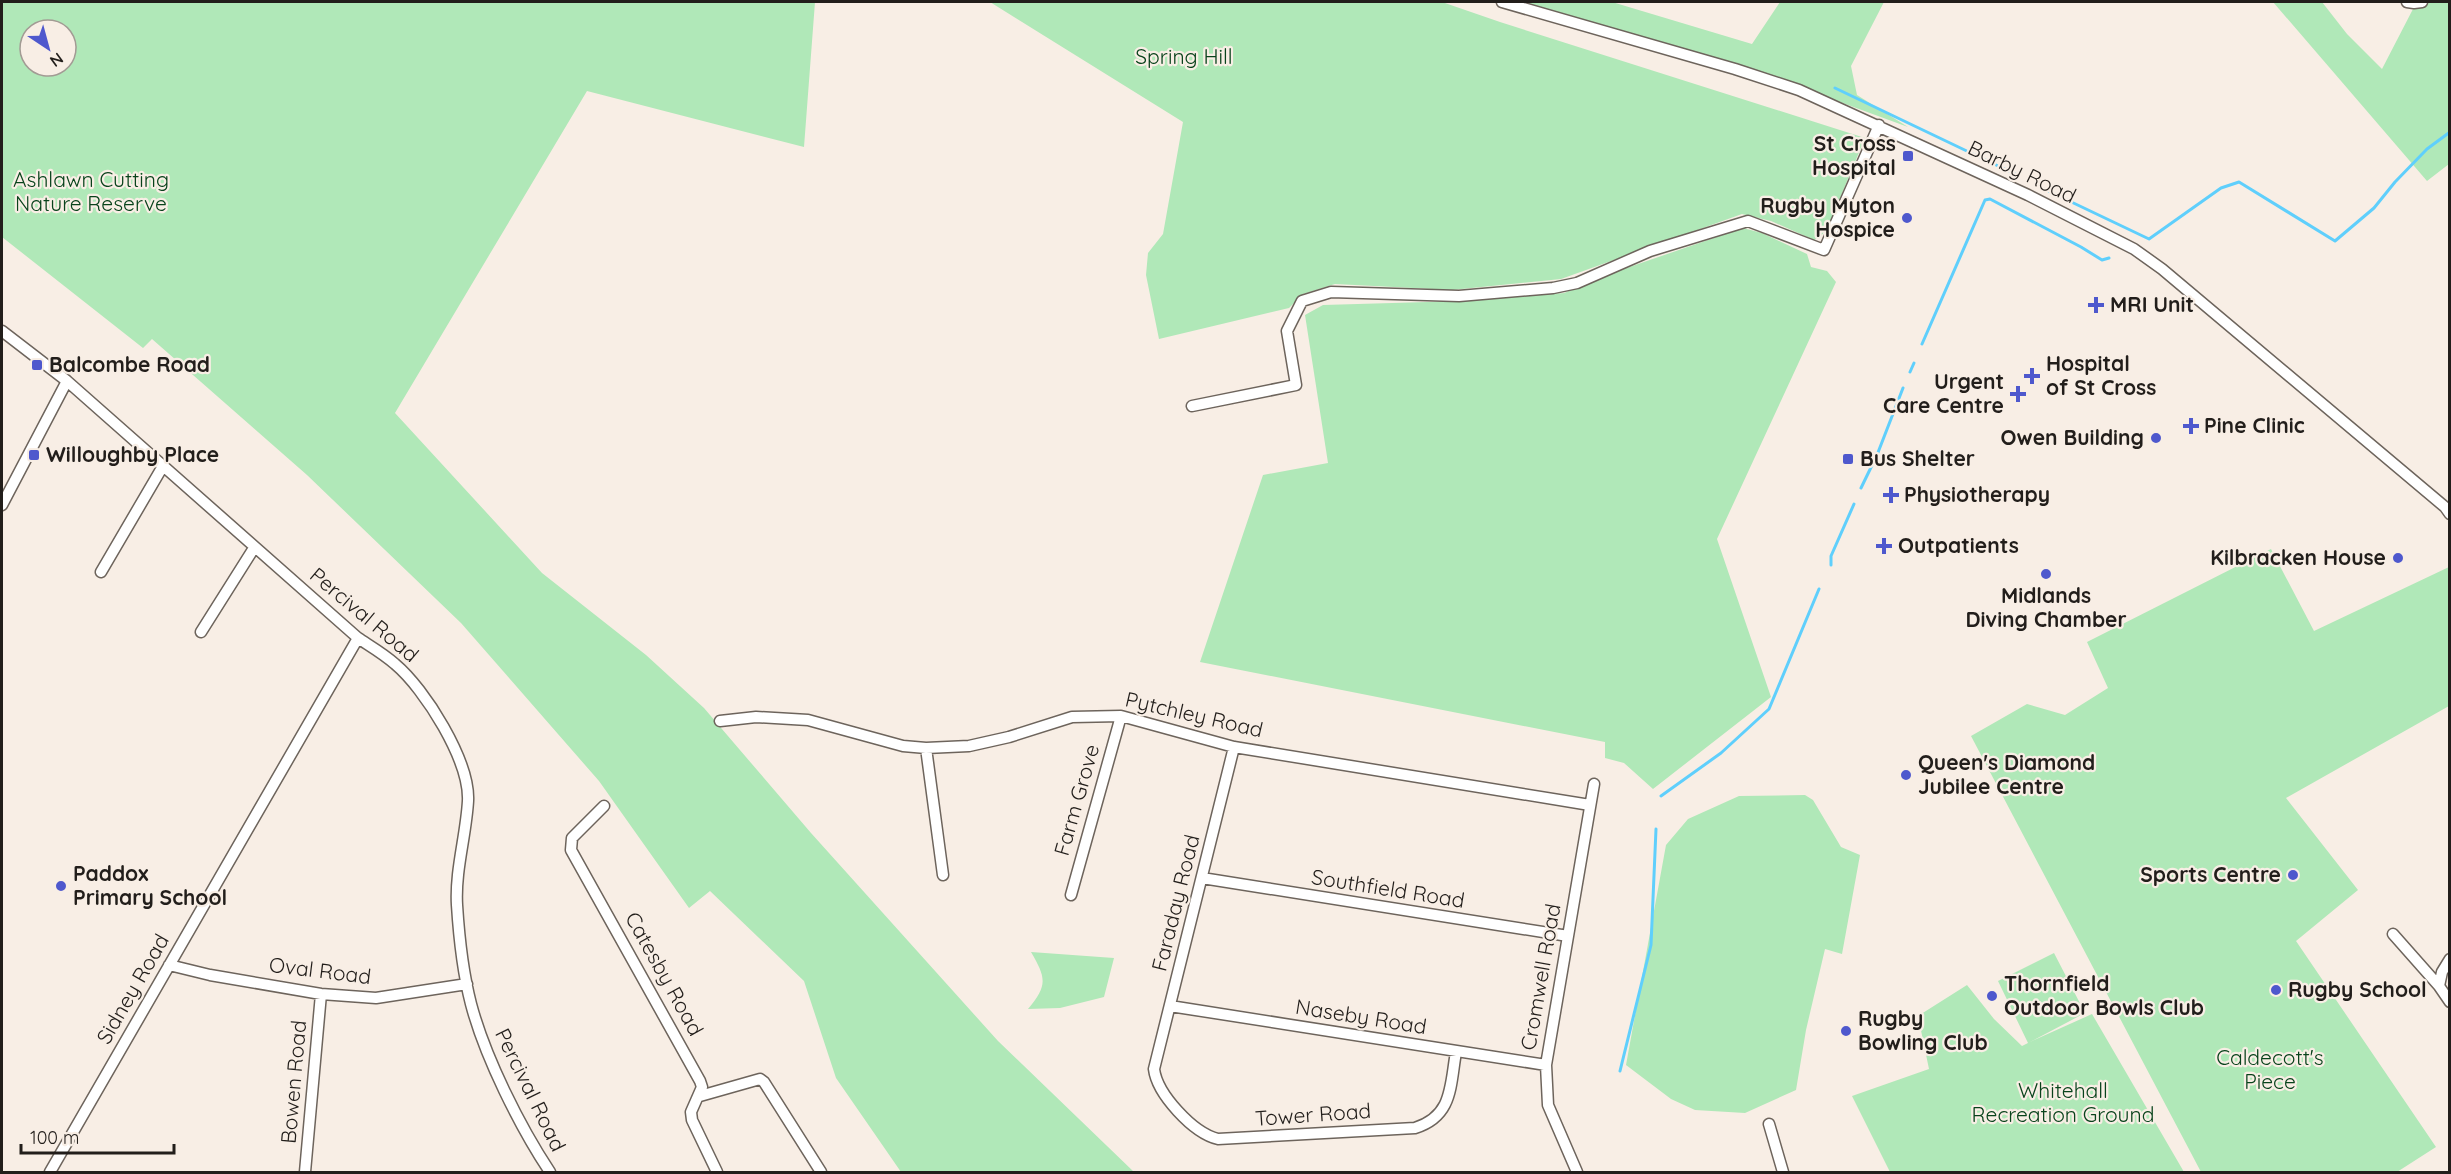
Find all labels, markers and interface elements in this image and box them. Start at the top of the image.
north arrow [18,18,78,78]
park label: Spring Hill [1135,43,1233,69]
text: N [46,49,67,72]
place label: St Cross Hospital [1812,130,1896,180]
street label: Barby Road [1964,134,2081,208]
marker: St Cross Hospital [1901,149,1915,163]
park label: Ashlawn Cutting Nature Reserve [13,166,169,216]
place label: Rugby Myton Hospice [1760,192,1895,242]
marker: Rugby Myton Hospice [1900,211,1914,225]
place label: MRI Unit [2110,291,2194,317]
marker: MRI Unit [2087,296,2105,314]
place label: Hospital of St Cross [2046,350,2156,400]
place label: Balcombe Road [49,351,210,377]
marker: Balcombe Road [30,358,44,372]
marker: Hospital of St Cross [2023,367,2041,385]
place label: Urgent Care Centre [1883,368,2004,418]
marker: Urgent Care Centre [2009,385,2027,403]
place label: Pine Clinic [2204,412,2305,438]
marker: Pine Clinic [2182,417,2200,435]
place label: Owen Building [2001,424,2144,450]
marker: Owen Building [2149,431,2163,445]
place label: Willoughby Place [46,441,219,467]
place label: Bus Shelter [1860,445,1975,471]
marker: Willoughby Place [27,448,41,462]
marker: Bus Shelter [1841,452,1855,466]
place label: Physiotherapy [1904,481,2050,507]
marker: Physiotherapy [1882,486,1900,504]
place label: Outpatients [1898,532,2019,558]
marker: Outpatients [1875,537,1893,555]
place label: Kilbracken House [2210,544,2386,570]
marker: Kilbracken House [2391,551,2405,565]
street label: Percival Road [305,561,424,667]
marker: Midlands Diving Chamber [2039,567,2053,581]
place label: Midlands Diving Chamber [1965,582,2127,632]
street label: Pytchley Road [1123,686,1266,743]
street label: Farm Grove [1048,741,1104,858]
place label: Queen's Diamond Jubilee Centre [1918,749,2095,799]
marker: Queen's Diamond Jubilee Centre [1899,768,1913,782]
street label: Faraday Road [1145,832,1205,974]
place label: Paddox Primary School [73,860,227,910]
place label: Sports Centre [2140,861,2281,887]
street label: Southfield Road [1310,863,1467,913]
marker: Sports Centre [2286,868,2300,882]
marker: Paddox Primary School [54,879,68,893]
street label: Cromwell Road [1514,902,1566,1052]
street label: Catesby Road [620,907,710,1040]
street label: Sidney Road [90,929,174,1048]
street label: Oval Road [268,951,373,989]
place label: Thornfield Outdoor Bowls Club [2004,970,2204,1020]
place label: Rugby School [2288,976,2427,1002]
marker: Rugby School [2269,983,2283,997]
marker: Thornfield Outdoor Bowls Club [1985,989,1999,1003]
street label: Naseby Road [1294,993,1428,1039]
place label: Rugby Bowling Club [1858,1005,1988,1055]
street label: Bowen Road [275,1019,311,1145]
street label: Percival Road [490,1024,572,1155]
marker: Rugby Bowling Club [1839,1024,1853,1038]
park label: Caldecott's Piece [2216,1044,2324,1094]
park label: Whitehall Recreation Ground [1972,1077,2154,1127]
street label: Tower Road [1254,1097,1372,1131]
scale bar [21,1117,174,1155]
text: 100 m [30,1126,79,1149]

